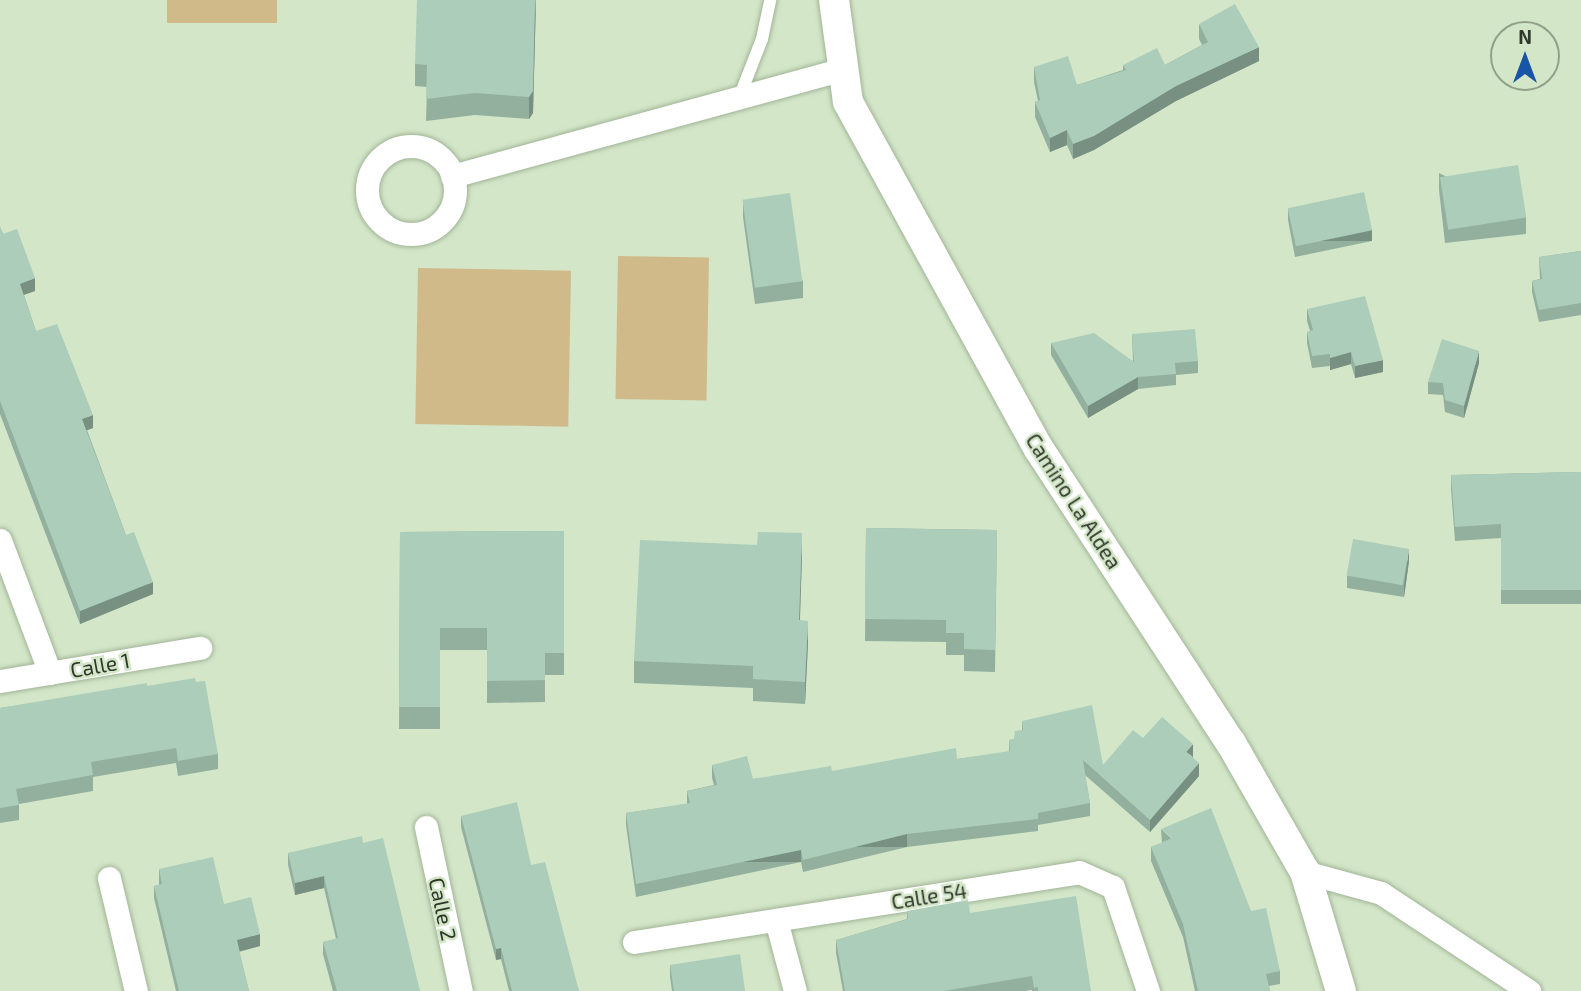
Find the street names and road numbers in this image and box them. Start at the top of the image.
street label: Camino La Aldea [1021,428,1127,574]
street label: Calle 1 [68,647,132,683]
street label: Calle 2 [424,875,462,943]
street label: Calle 54 [889,878,969,914]

